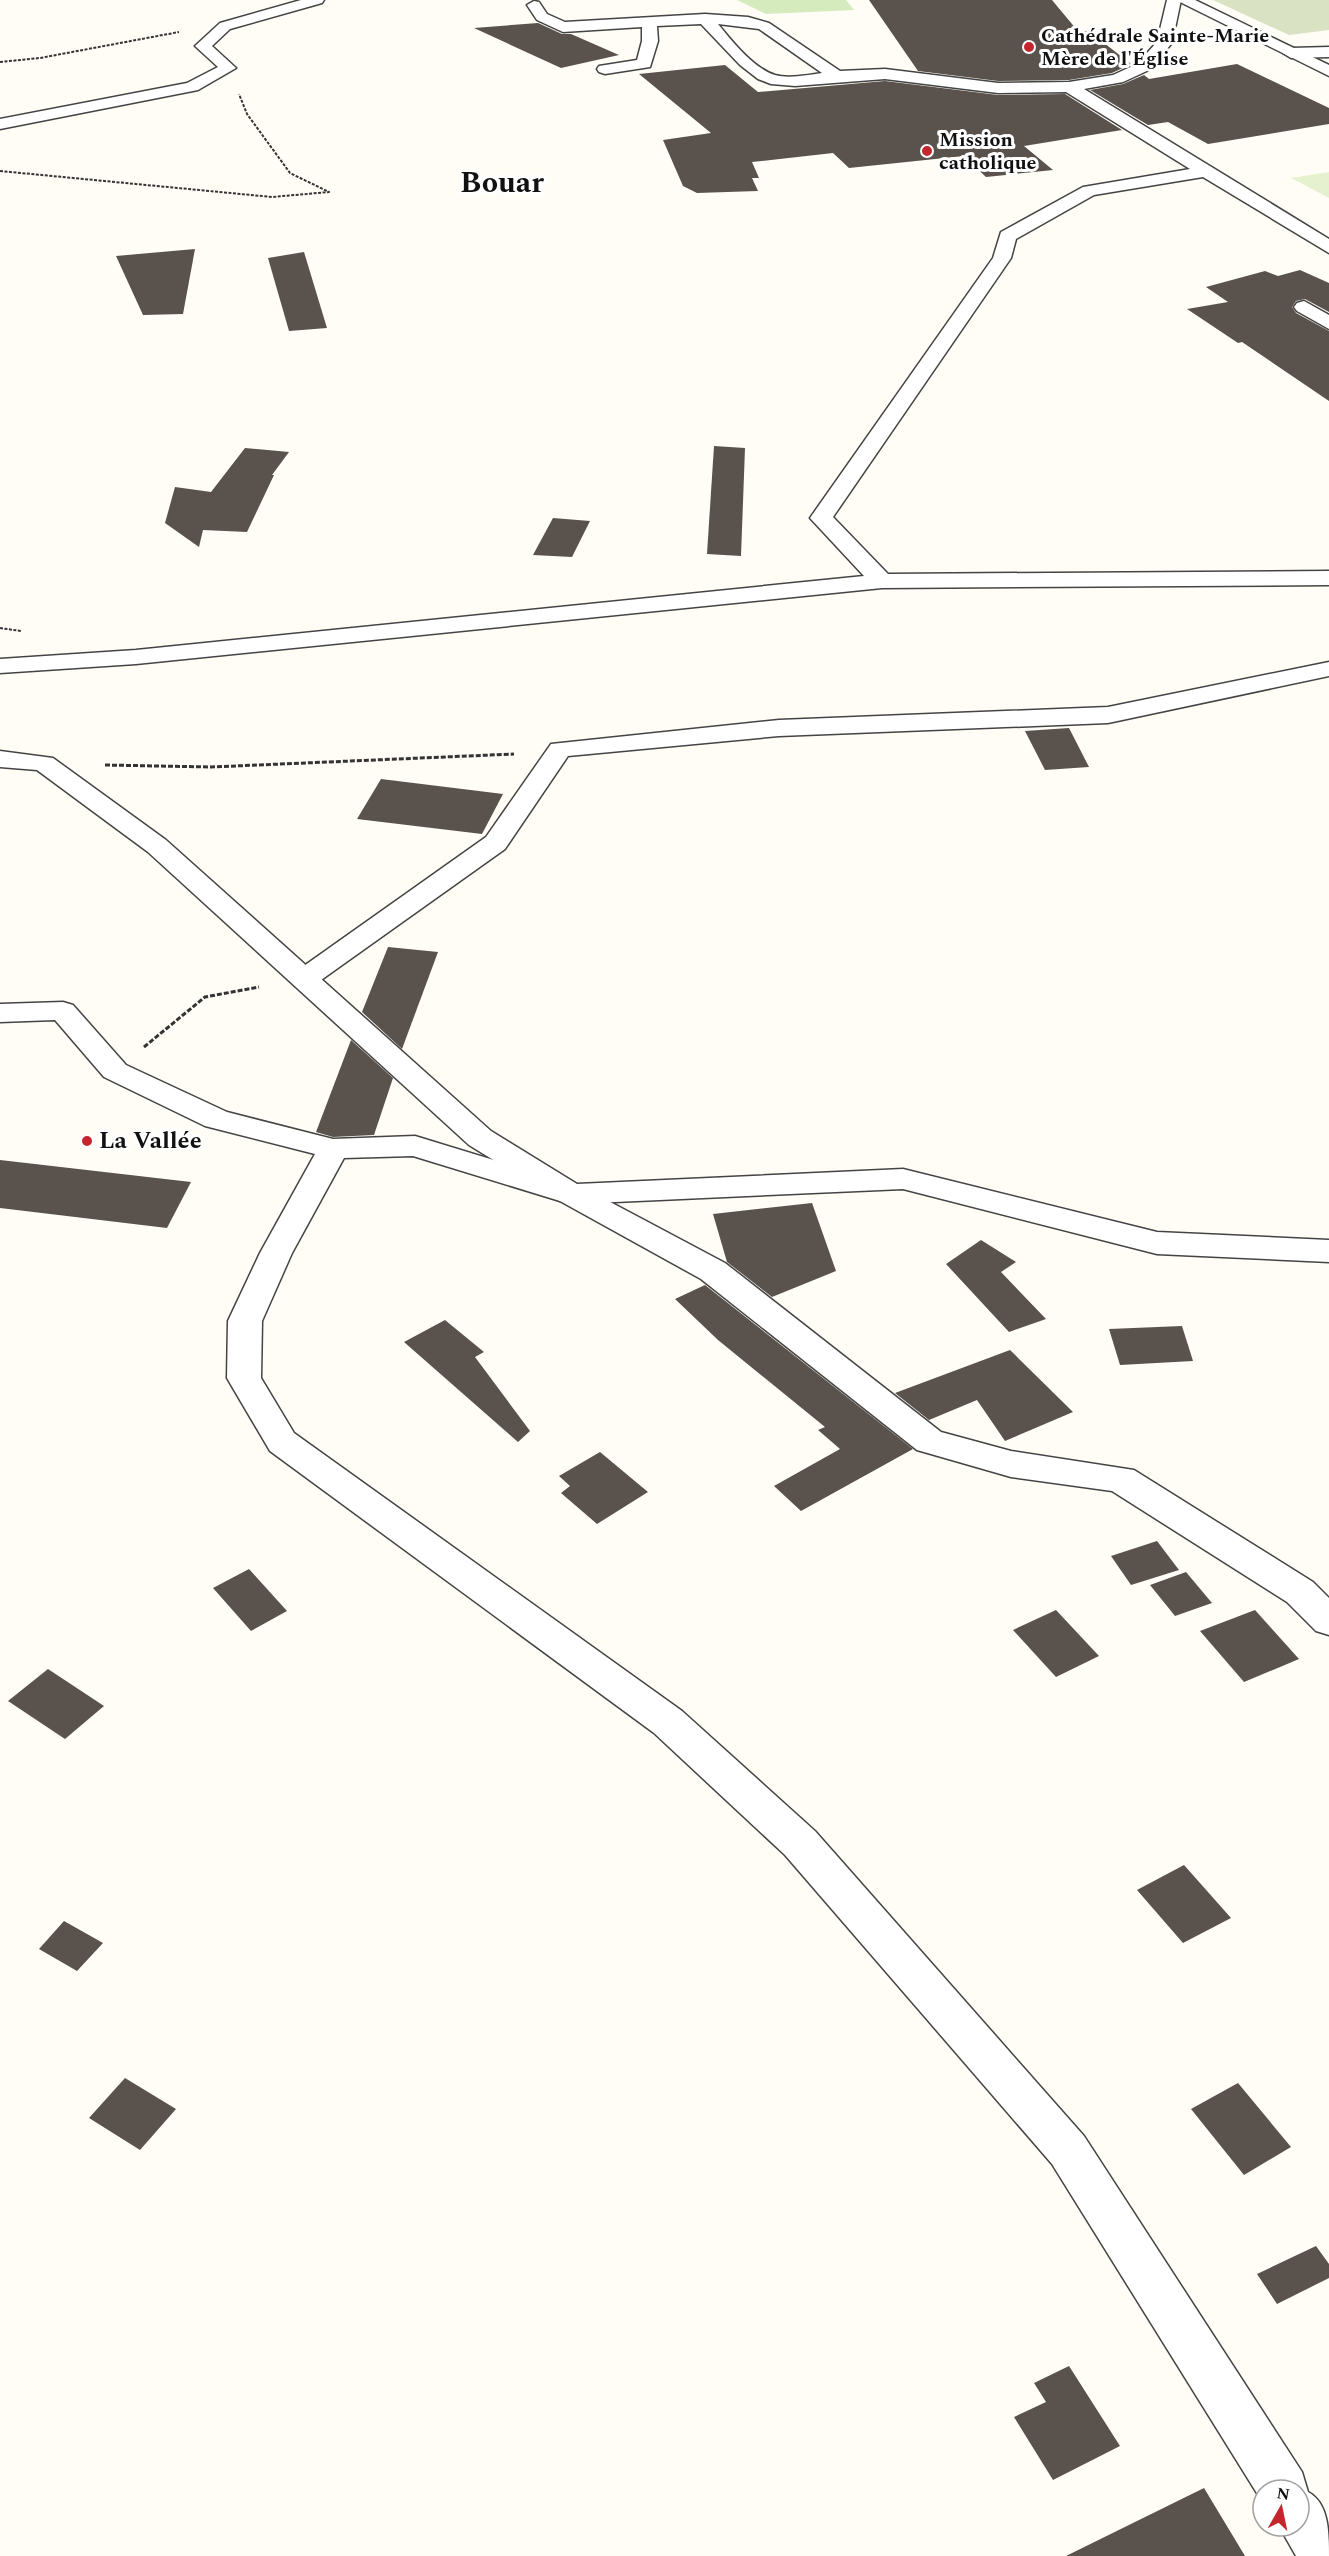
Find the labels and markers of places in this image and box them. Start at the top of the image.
place label: Cathédrale Sainte-Marie Mère de l'Église [1041,21,1269,74]
marker: Cathédrale Sainte-Marie Mère de l'Église [1022,40,1036,54]
place label: Mission catholique [939,125,1037,178]
marker: Mission catholique [920,144,934,158]
place label: La Vallée [99,1123,202,1159]
marker: La Vallée [80,1134,94,1148]

